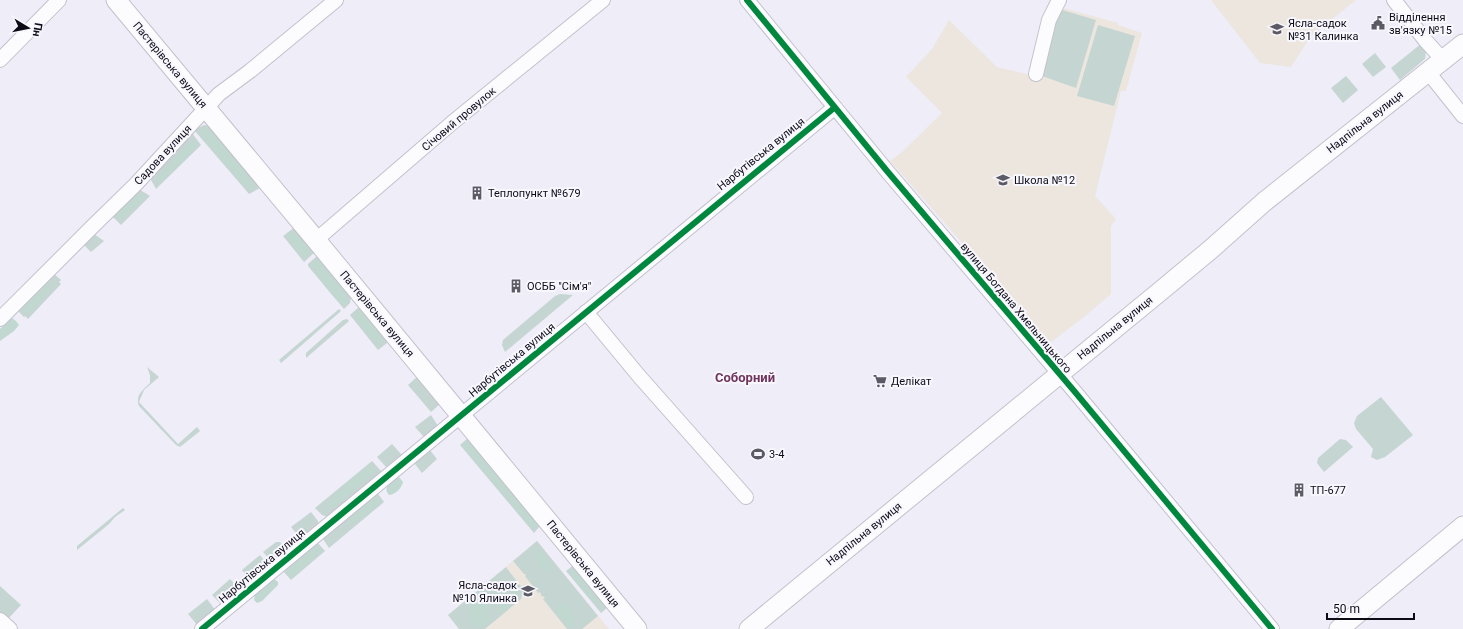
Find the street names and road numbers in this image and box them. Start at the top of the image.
street label: Пастерівська вулиця [130,19,210,111]
street label: Січовий провулок [419,84,499,154]
street label: Надпільна вулиця [1324,88,1406,156]
street label: Нарбутівська вулиця [715,115,807,193]
street label: Садова вулиця [132,122,194,188]
street label: вулиця Богдана Хмельницького [958,240,1074,376]
street label: Пастерівська вулиця [337,268,417,360]
street label: Надпільна вулиця [1075,294,1155,362]
street label: Нарбутівська вулиця [466,320,558,400]
street label: Надпільна вулиця [824,500,904,568]
street label: Пастерівська вулиця [544,518,622,610]
street label: Нарбутівська вулиця [216,526,308,606]

